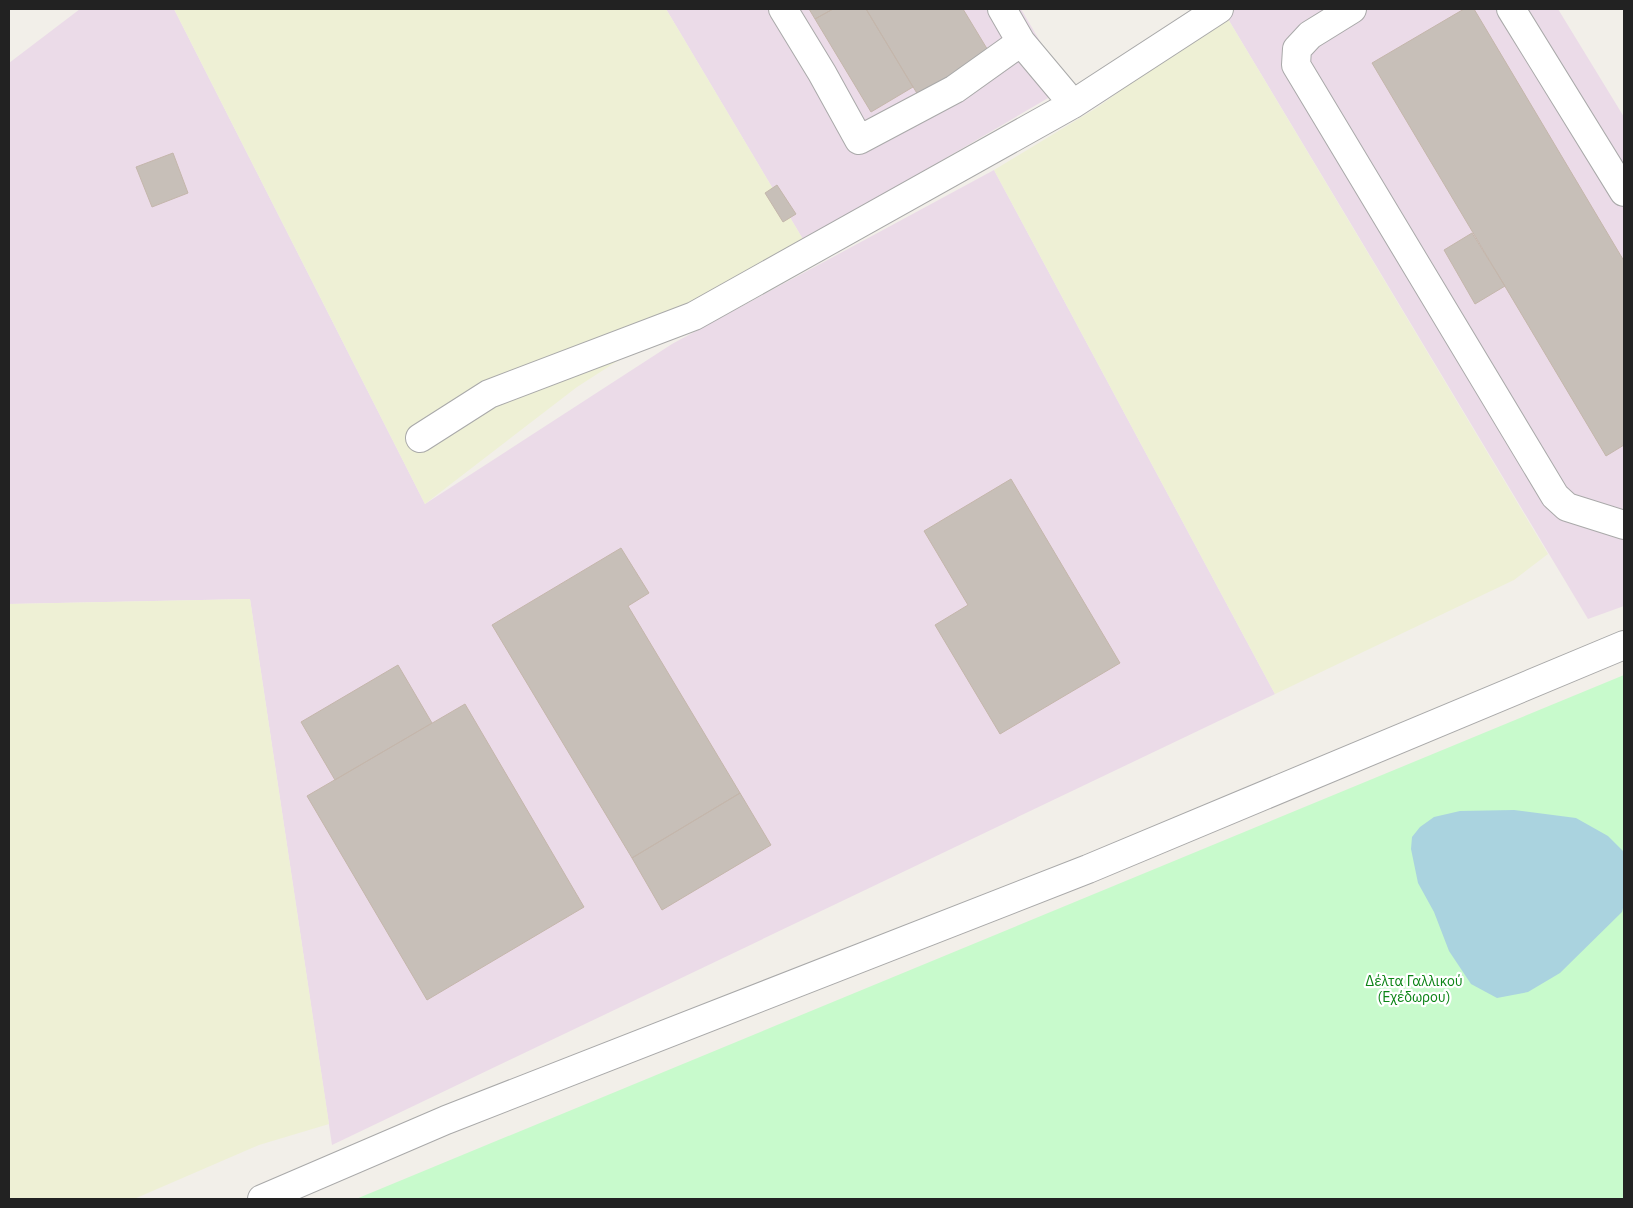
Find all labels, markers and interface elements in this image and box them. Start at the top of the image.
park label: Δέλτα Γαλλικού (Εχέδωρου) [1365,972,1463,1006]

